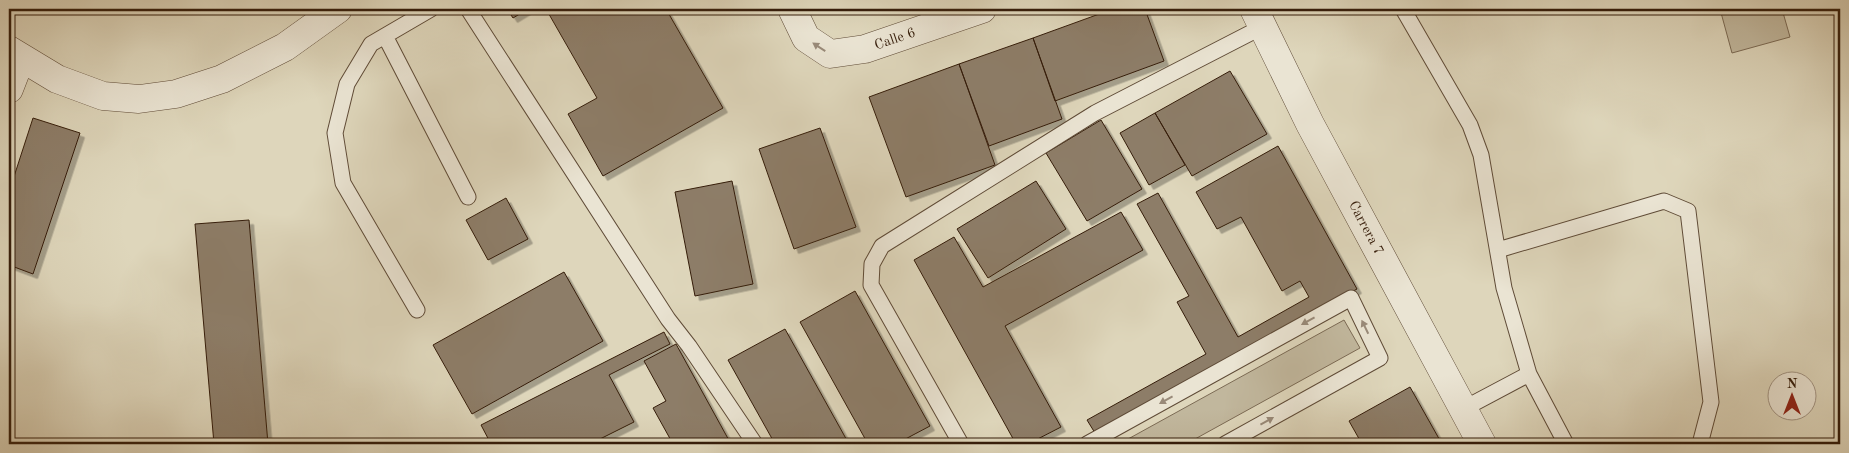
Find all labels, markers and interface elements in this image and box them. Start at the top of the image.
street label: Calle 6 [873,25,917,53]
one-way arrow [812,42,826,51]
street label: Carrera 7 [1346,199,1386,257]
one-way arrow [1302,317,1315,326]
one-way arrow [1361,320,1369,335]
north arrow [1766,370,1816,420]
text: N [1787,377,1798,391]
one-way arrow [1159,396,1173,405]
one-way arrow [1261,416,1274,425]

